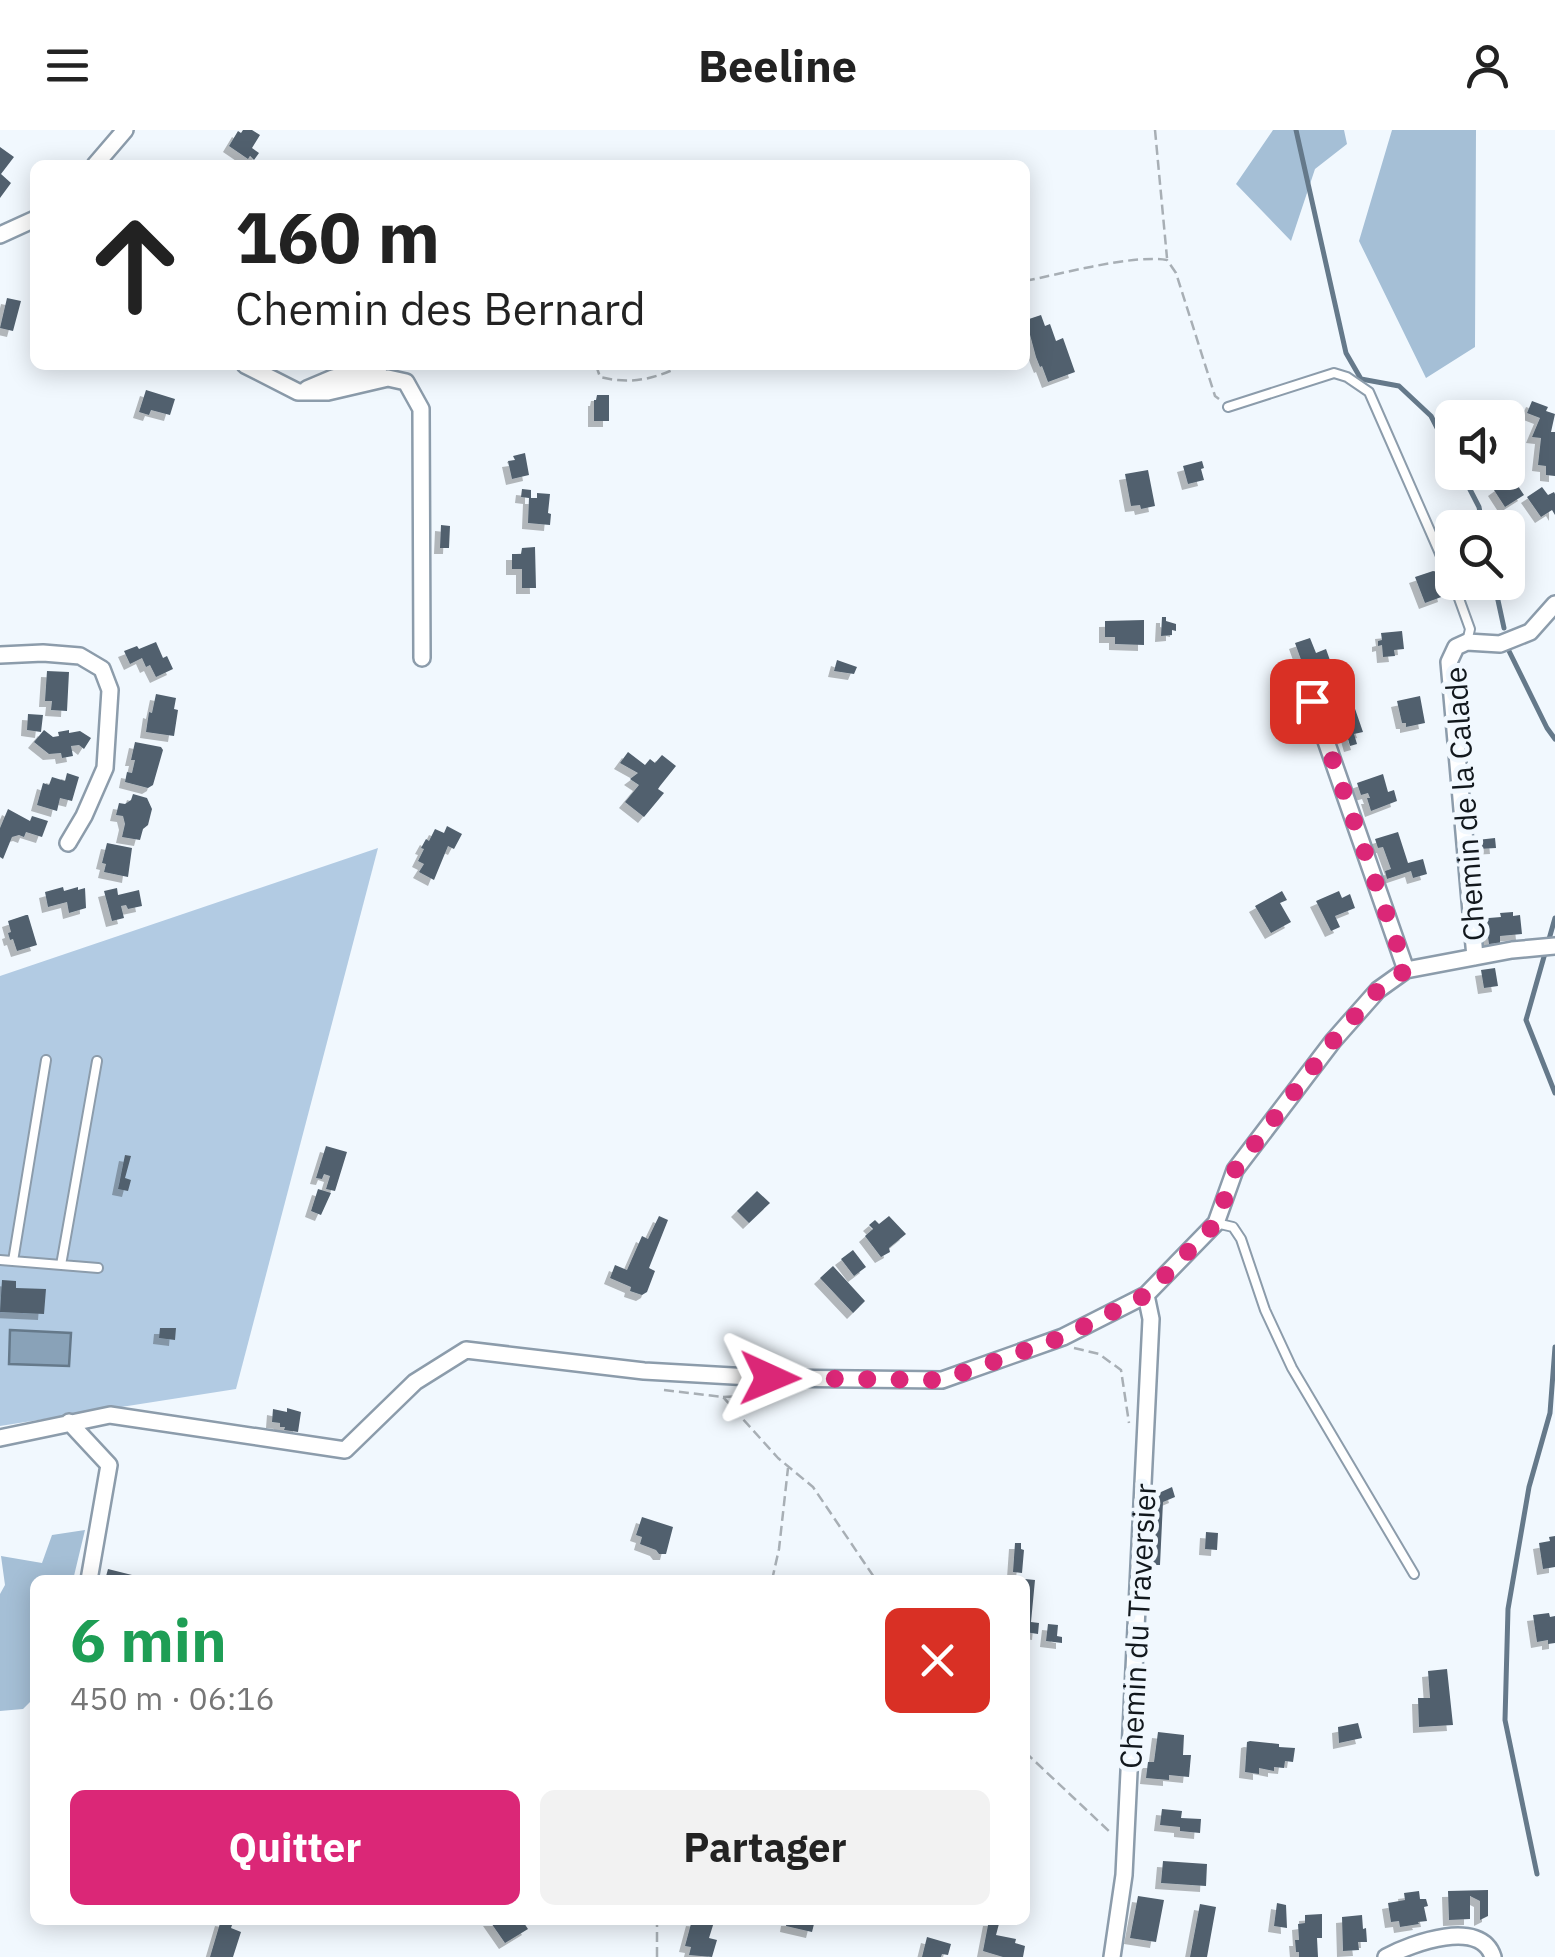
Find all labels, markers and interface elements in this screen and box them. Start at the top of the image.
text: Beeline [698,36,857,94]
icon: menu [40,38,95,93]
icon: person [1460,38,1515,93]
text: 160 m [235,191,440,282]
icon: ahead [70,200,200,330]
text: Chemin des Bernard [235,279,646,337]
map controls [1435,400,1525,600]
button: sound [1435,400,1525,490]
button: search [1435,510,1525,600]
pin [1270,659,1355,744]
street label: Chemin de la Calade [1435,666,1493,942]
icon: arrive [1285,674,1340,729]
position arrow [718,1326,822,1430]
street label: Chemin du Traversier [1110,1482,1164,1770]
text: 6 min [70,1600,227,1679]
button: close [885,1608,990,1713]
text: 450 m · 06:16 [70,1677,275,1719]
button: Quitter [70,1790,520,1905]
button: Partager [540,1790,990,1905]

